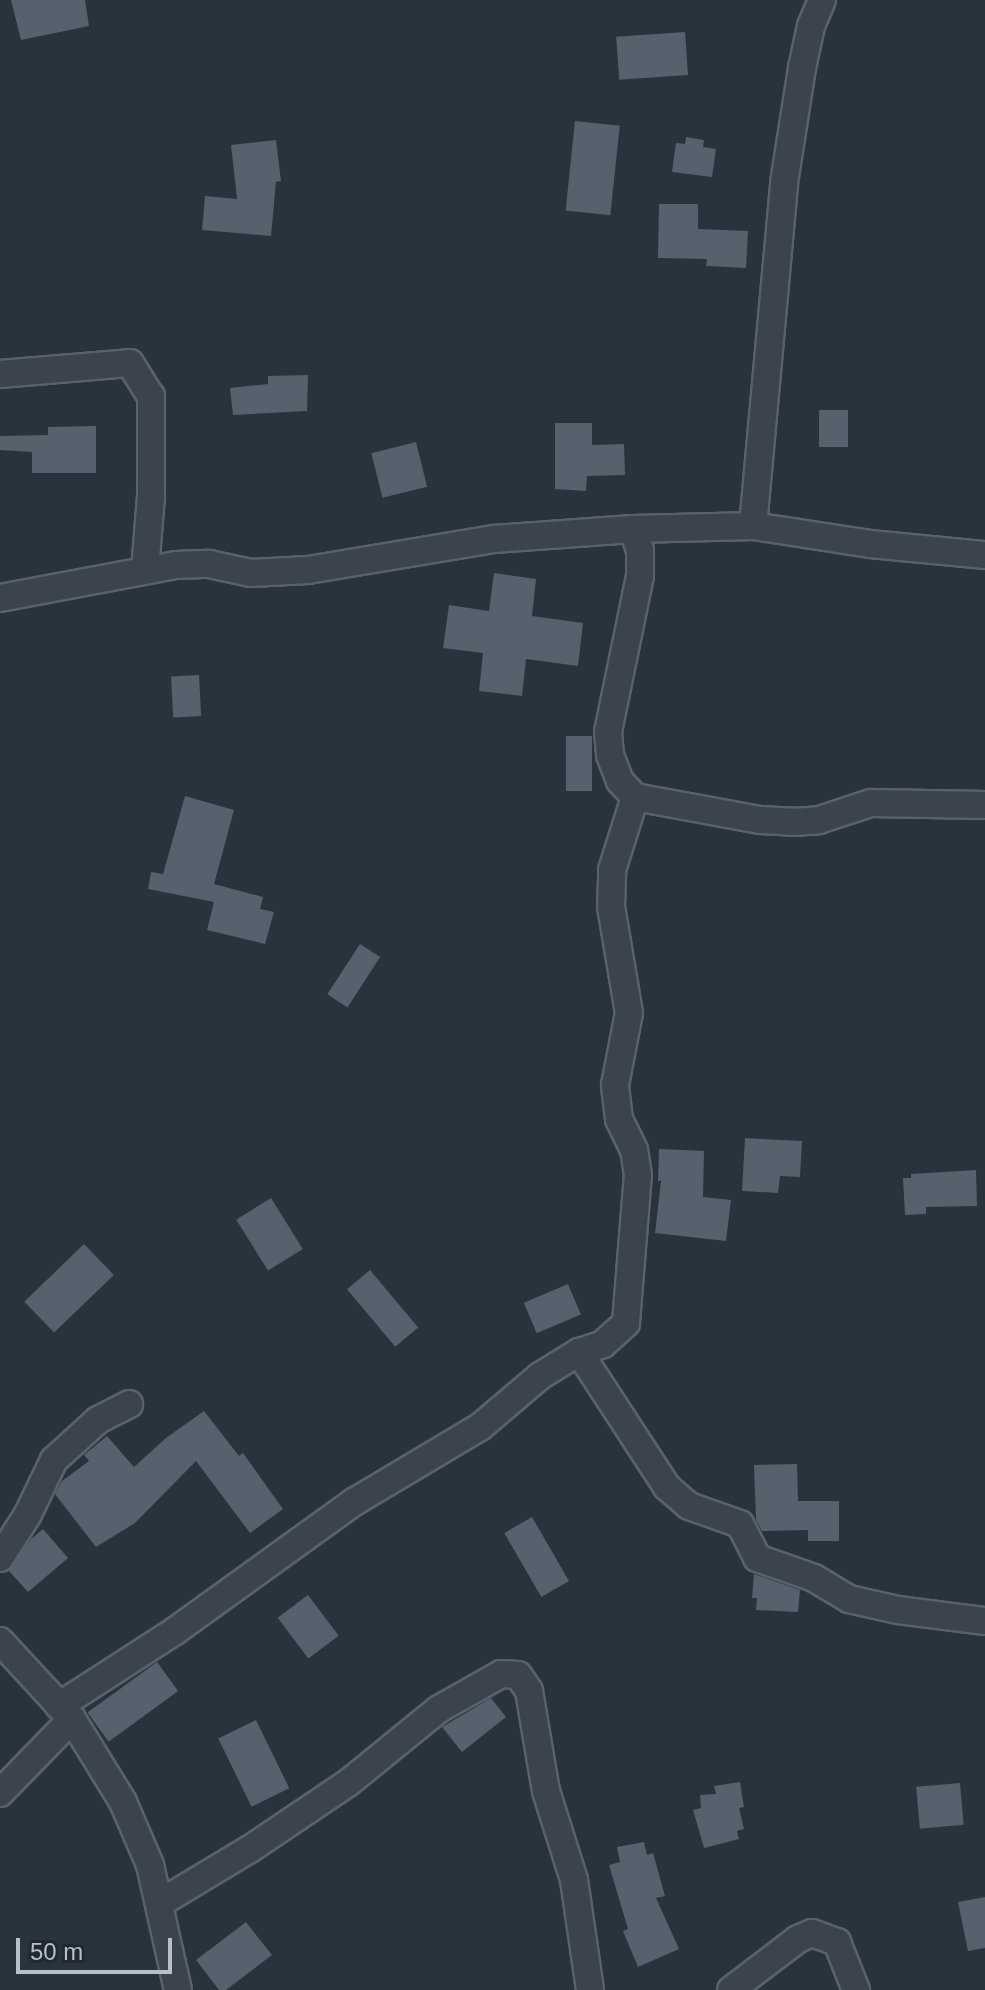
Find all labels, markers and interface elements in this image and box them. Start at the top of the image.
scale bar [20,1922,176,1972]
text: 50 m [30,1938,83,1965]

